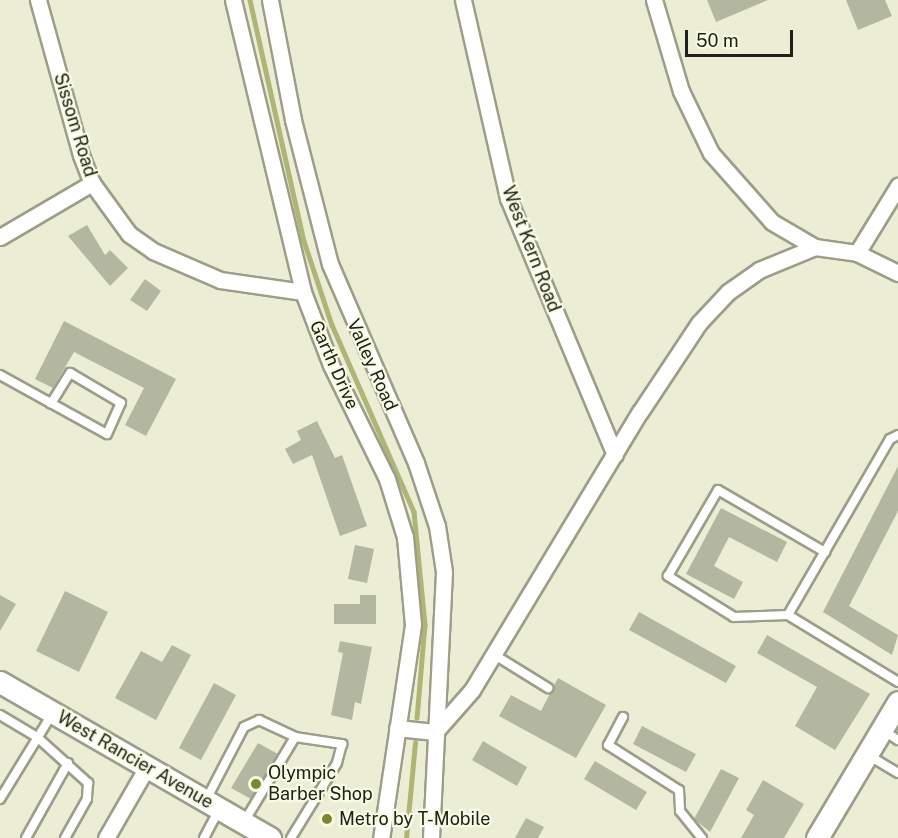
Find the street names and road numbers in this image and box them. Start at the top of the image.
street label: Sissom Road [49,70,101,180]
street label: West Kern Road [497,183,565,315]
street label: Valley Road [342,316,402,414]
street label: Garth Drive [305,317,363,413]
street label: West Rancier Avenue [53,706,217,814]

